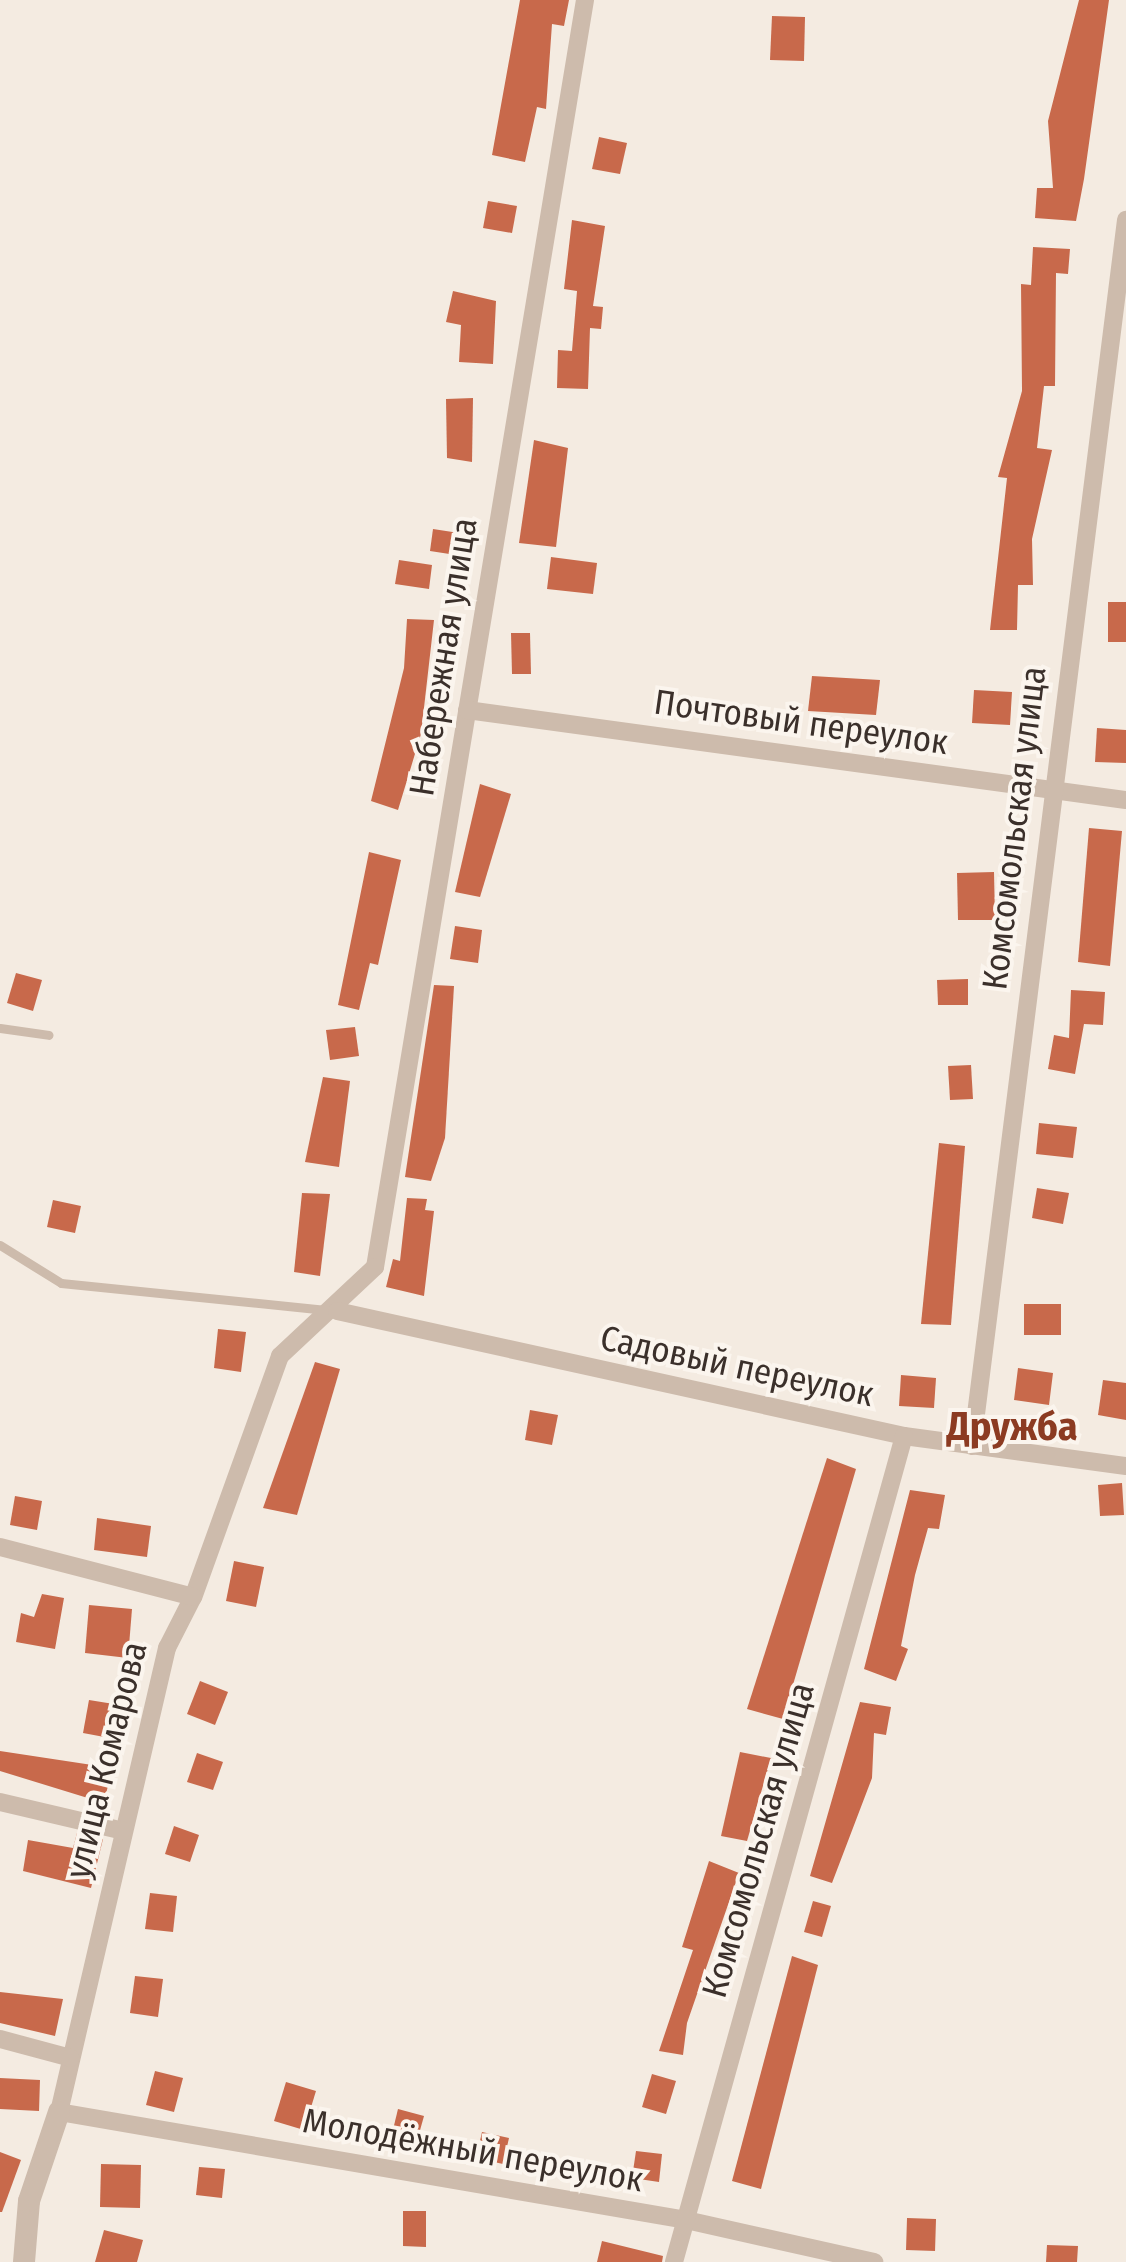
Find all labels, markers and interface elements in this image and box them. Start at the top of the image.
street label: Набережная улица [400,515,486,799]
street label: Комсомольская улица [973,664,1055,992]
street label: Почтовый переулок [651,681,951,763]
street label: Садовый переулок [597,1317,877,1415]
district label: Дружба [946,1403,1078,1451]
street label: улица Комарова [56,1637,156,1883]
street label: Комсомольская улица [693,1678,823,2002]
street label: Молодёжный переулок [300,2099,646,2201]

